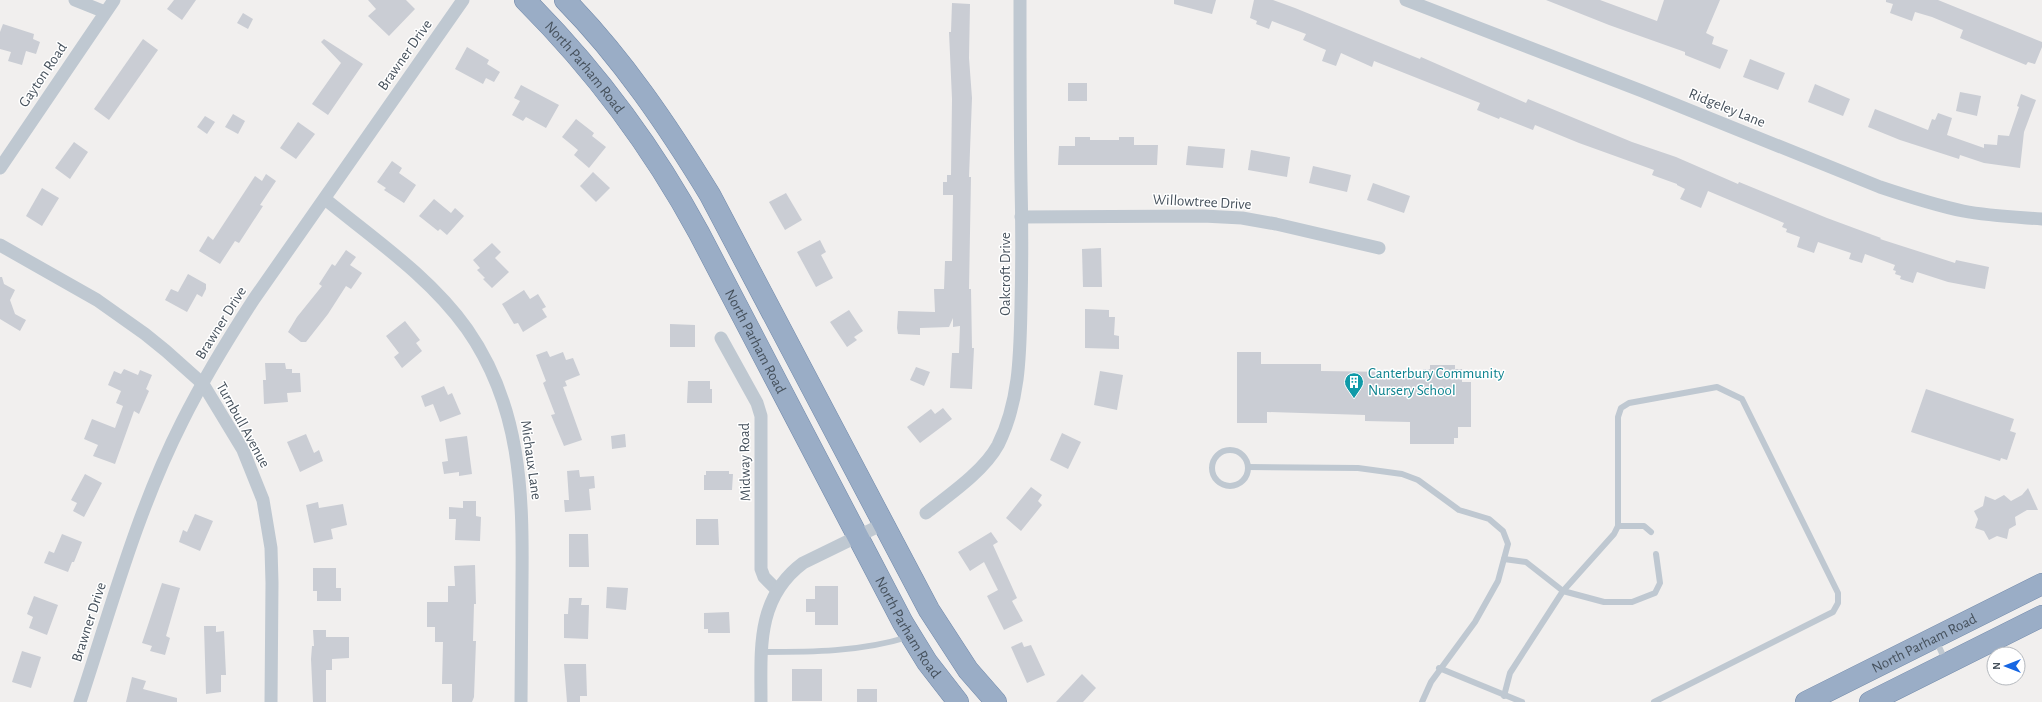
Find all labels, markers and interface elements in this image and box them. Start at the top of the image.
street label: Brawner Drive [375,17,435,93]
street label: North Parham Road [542,18,628,116]
street label: Gayton Road [16,40,70,110]
street label: Ridgeley Lane [1687,86,1767,130]
street label: Willowtree Drive [1152,192,1252,212]
street label: Oakcroft Drive [998,232,1013,316]
street label: Brawner Drive [193,284,249,362]
street label: North Parham Road [722,287,789,396]
place label: Canterbury Community Nursery School [1368,366,1505,398]
building icon: Canterbury Community Nursery School [1343,371,1365,399]
street label: Turnbull Avenue [213,380,273,470]
street label: Michaux Lane [518,419,544,501]
street label: Midway Road [737,422,753,501]
street label: North Parham Road [872,574,944,681]
street label: Brawner Drive [69,580,109,664]
street label: North Parham Road [1869,610,1979,675]
north arrow [1986,646,2026,686]
text: N [1991,662,2002,670]

